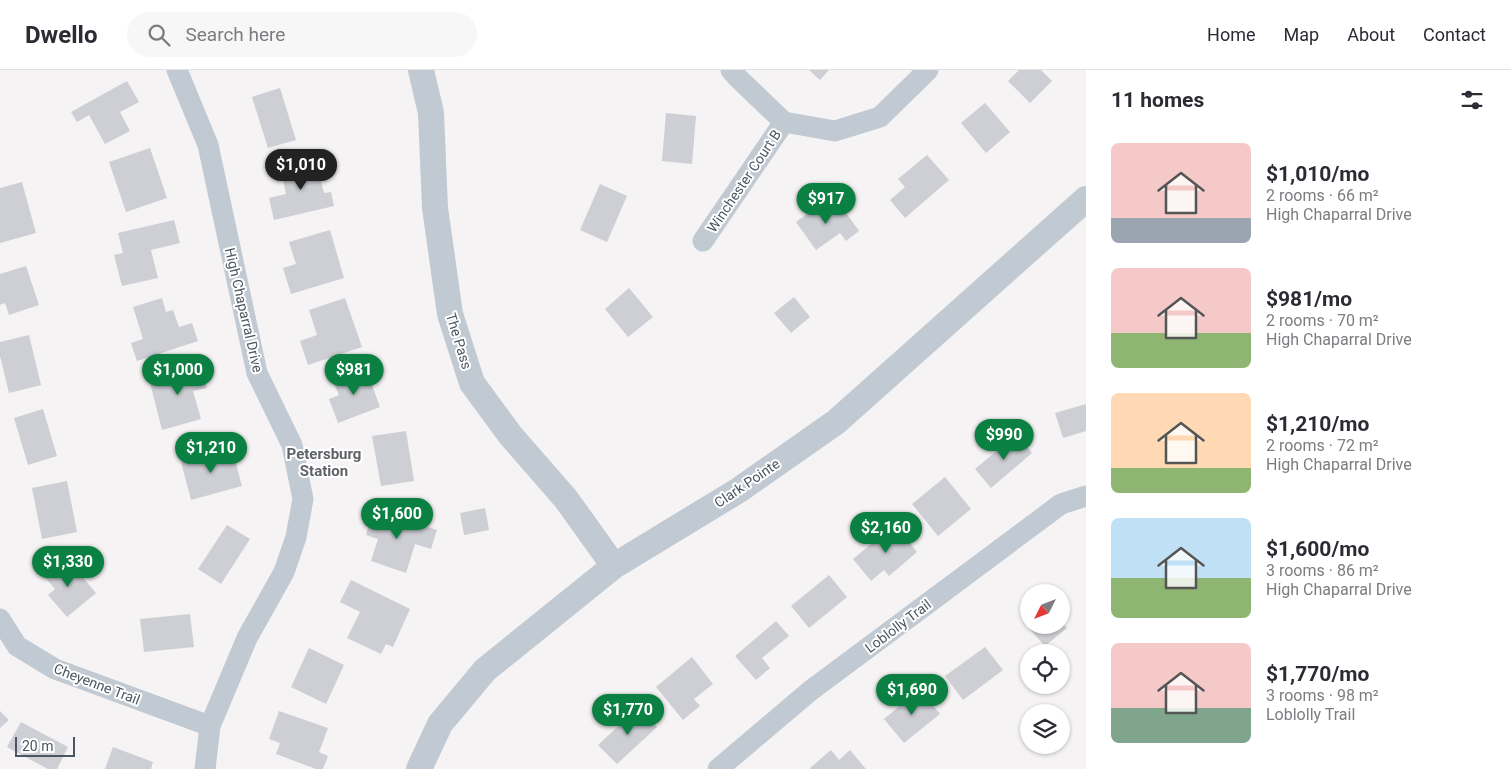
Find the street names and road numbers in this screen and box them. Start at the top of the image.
street label: Winchester Court B [704,127,784,235]
street label: High Chaparral Drive [222,246,266,374]
street label: The Pass [443,311,475,371]
street label: Clark Pointe [711,455,783,511]
street label: Loblolly Trail [862,596,934,656]
street label: Cheyenne Trail [52,660,142,708]

